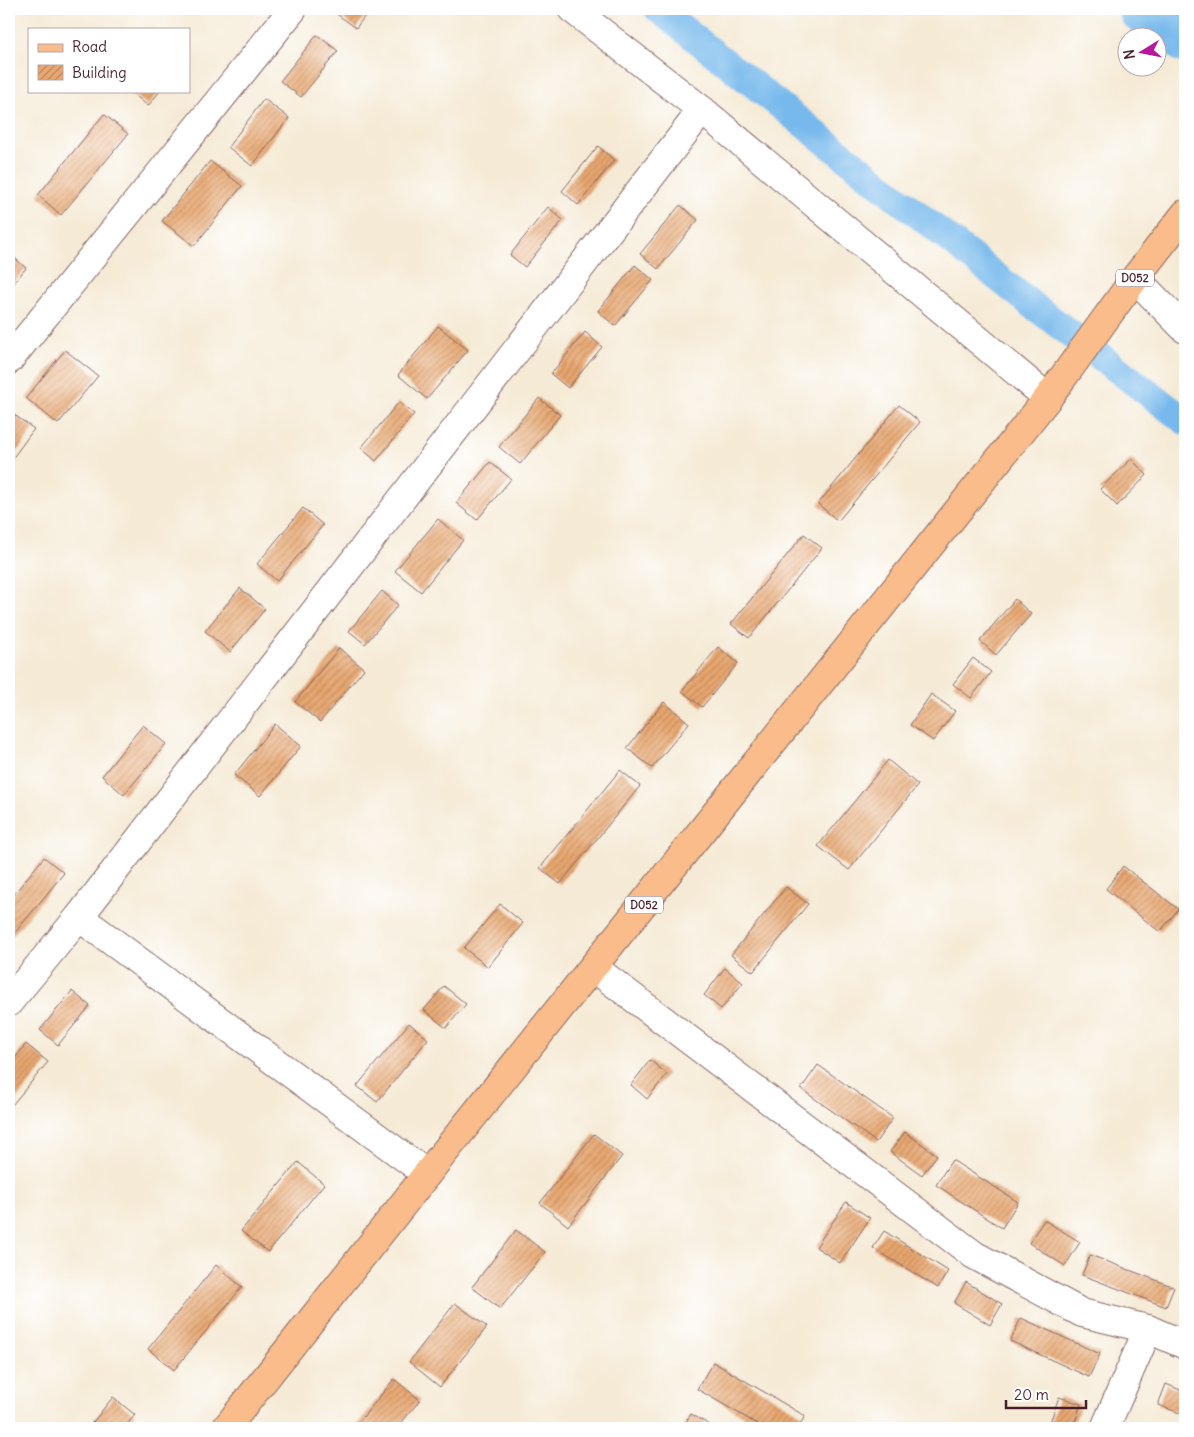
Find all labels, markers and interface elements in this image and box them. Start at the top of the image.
legend [28,28,190,92]
north arrow [1116,28,1166,78]
text: Road [72,37,107,56]
text: N [1119,48,1139,61]
text: Building [72,63,127,82]
road number: D052 [1116,270,1154,286]
road number: D052 [625,896,663,914]
scale bar [1006,1377,1086,1409]
text: 20 m [1014,1385,1049,1404]

